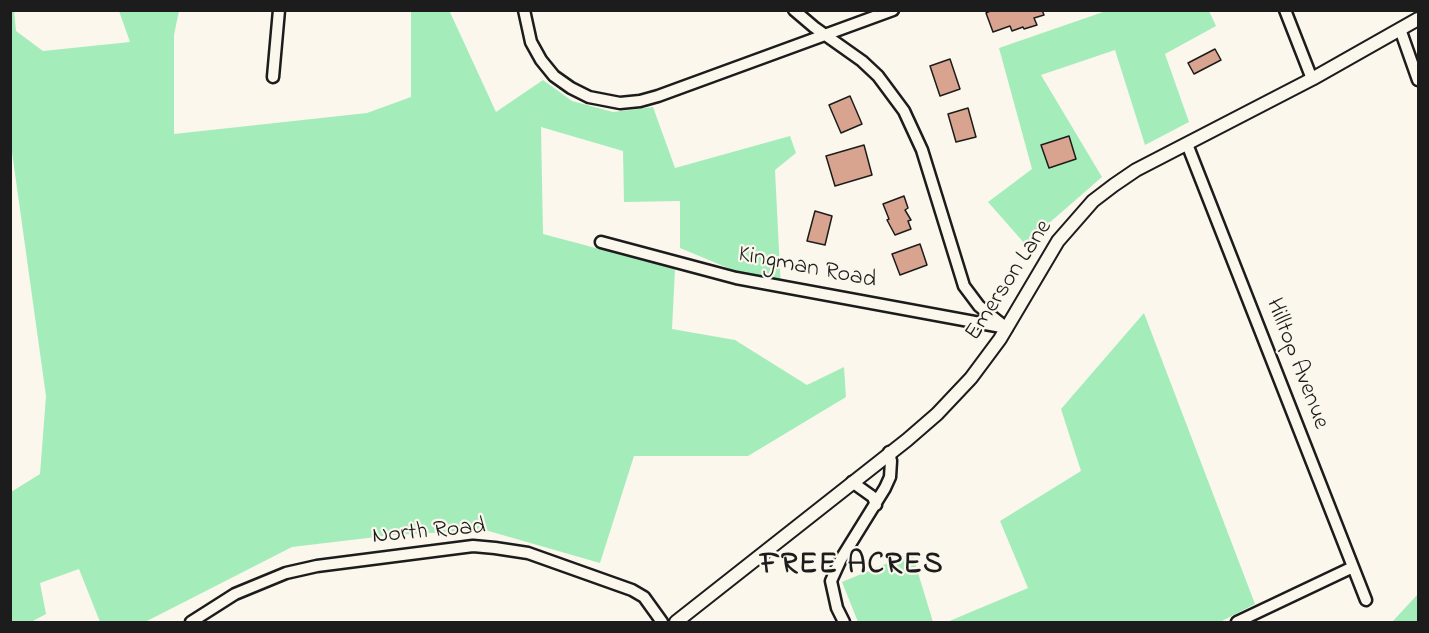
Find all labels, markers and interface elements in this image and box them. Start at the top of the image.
street label: Emerson Lane [960,215,1060,347]
street label: Kingman Road [735,241,879,297]
street label: Hilltop Avenue [1258,295,1334,433]
street label: North Road [371,514,487,552]
district label: FREE ACRES [760,549,944,585]

